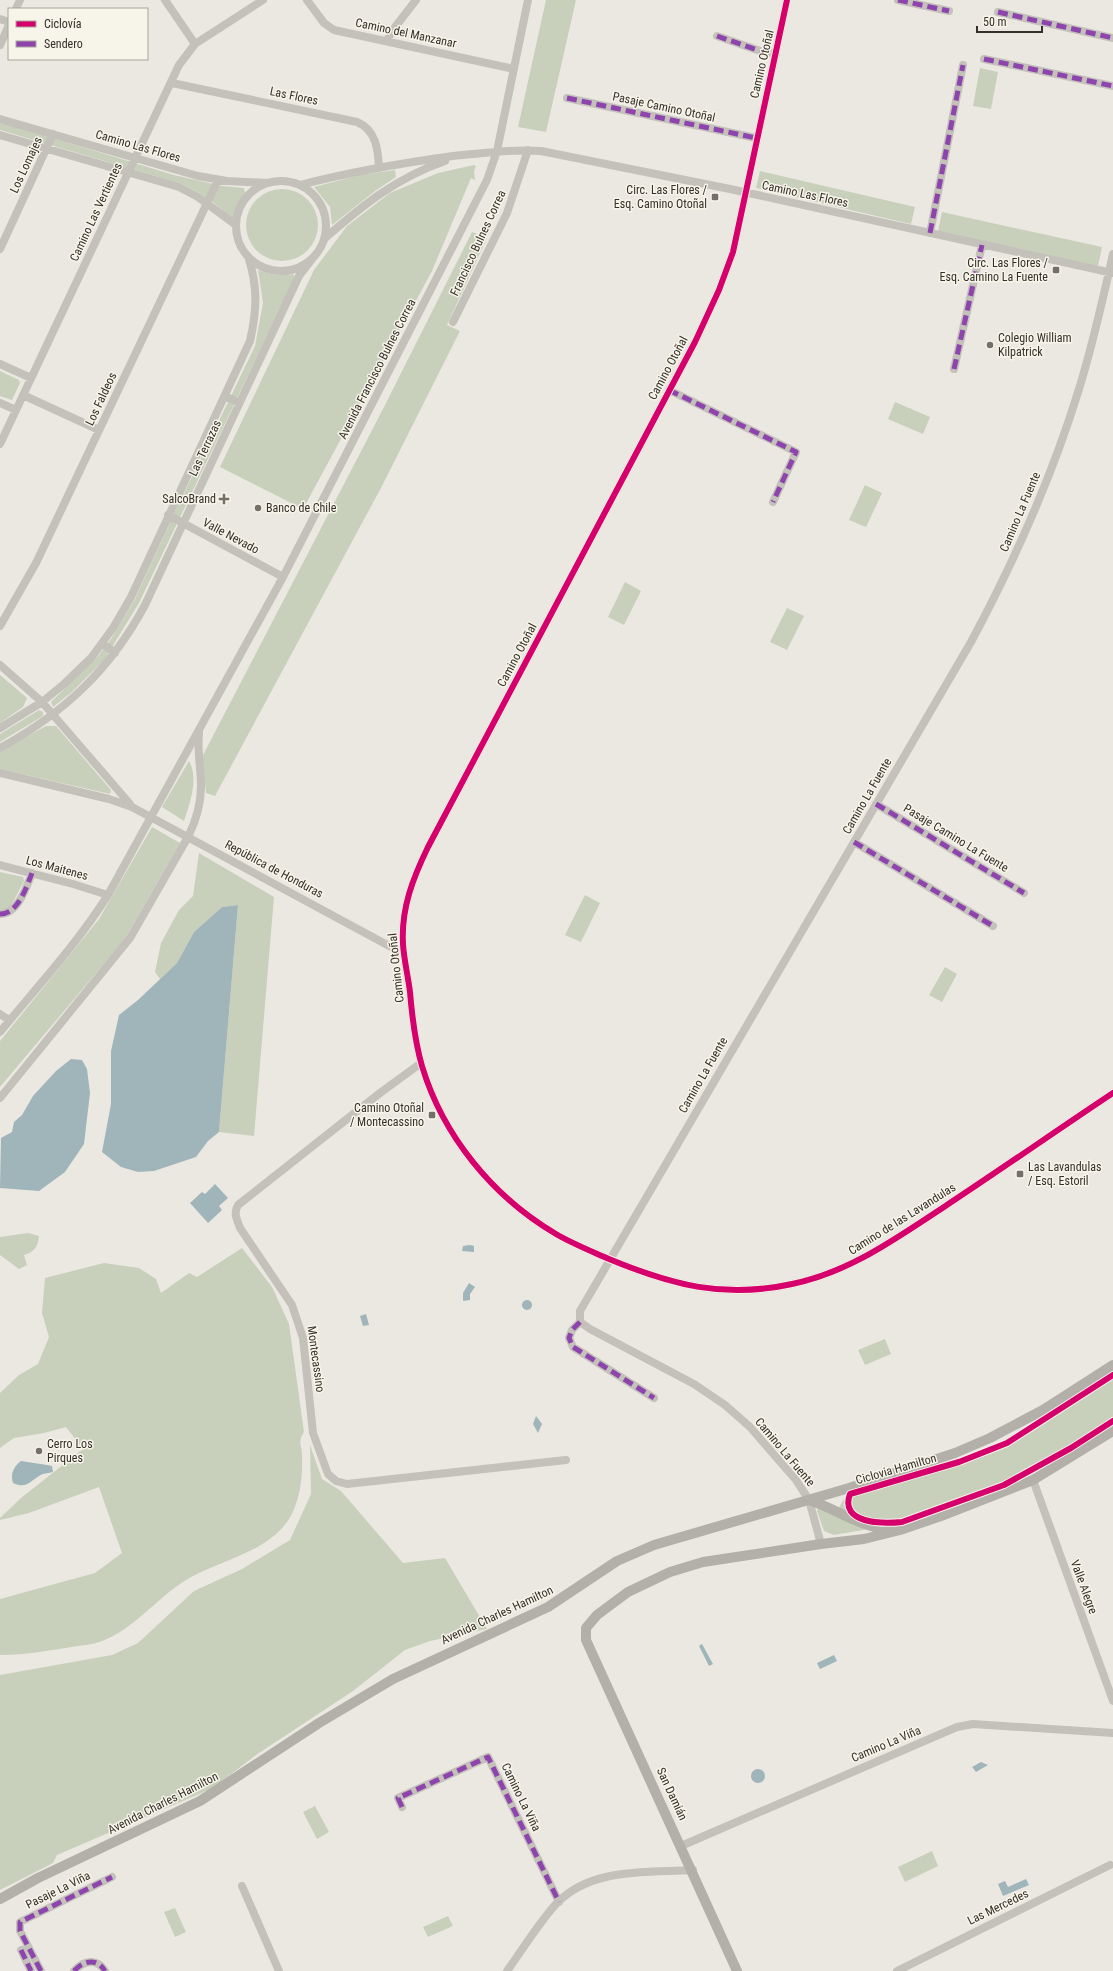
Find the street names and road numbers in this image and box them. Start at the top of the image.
street label: Camino del Manzanar [354,15,458,51]
street label: Camino Otoñal [747,28,777,100]
street label: Las Flores [269,84,319,108]
street label: Pasaje Camino Otoñal [611,89,717,125]
street label: Camino Las Flores [94,127,182,165]
street label: Los Lomajes [7,135,45,195]
street label: Camino Las Vertientes [67,161,125,263]
street label: Camino Las Flores [761,178,849,210]
street label: Francisco Bulnes Correa [447,188,509,298]
street label: Avenida Francisco Bulnes Correa [336,296,419,441]
street label: Camino Otoñal [645,334,691,402]
street label: Los Faldeos [83,370,119,428]
street label: Las Terrazas [186,418,224,478]
street label: Camino La Fuente [997,470,1043,554]
street label: Valle Nevado [200,515,262,557]
street label: Camino Otoñal [494,621,540,689]
street label: Camino La Fuente [840,755,895,836]
street label: Pasaje Camino La Fuente [901,801,1011,875]
street label: República de Honduras [223,837,325,901]
street label: Los Maitenes [24,853,90,883]
street label: Camino Otoñal [385,932,407,1004]
street label: Camino La Fuente [676,1034,731,1115]
street label: Camino de las Lavandulas [846,1180,958,1258]
street label: Montecassino [304,1325,328,1393]
street label: Camino La Fuente [752,1415,818,1489]
street label: Ciclovia Hamilton [854,1451,938,1487]
street label: Valle Alegre [1068,1558,1100,1616]
street label: Avenida Charles Hamilton [439,1583,555,1647]
street label: Camino La Viña [849,1723,923,1765]
street label: Camino La Viña [498,1761,544,1834]
street label: San Damián [654,1765,690,1823]
street label: Avenida Charles Hamilton [105,1769,221,1837]
street label: Pasaje La Viña [24,1868,93,1912]
street label: Las Mercedes [965,1886,1031,1928]

